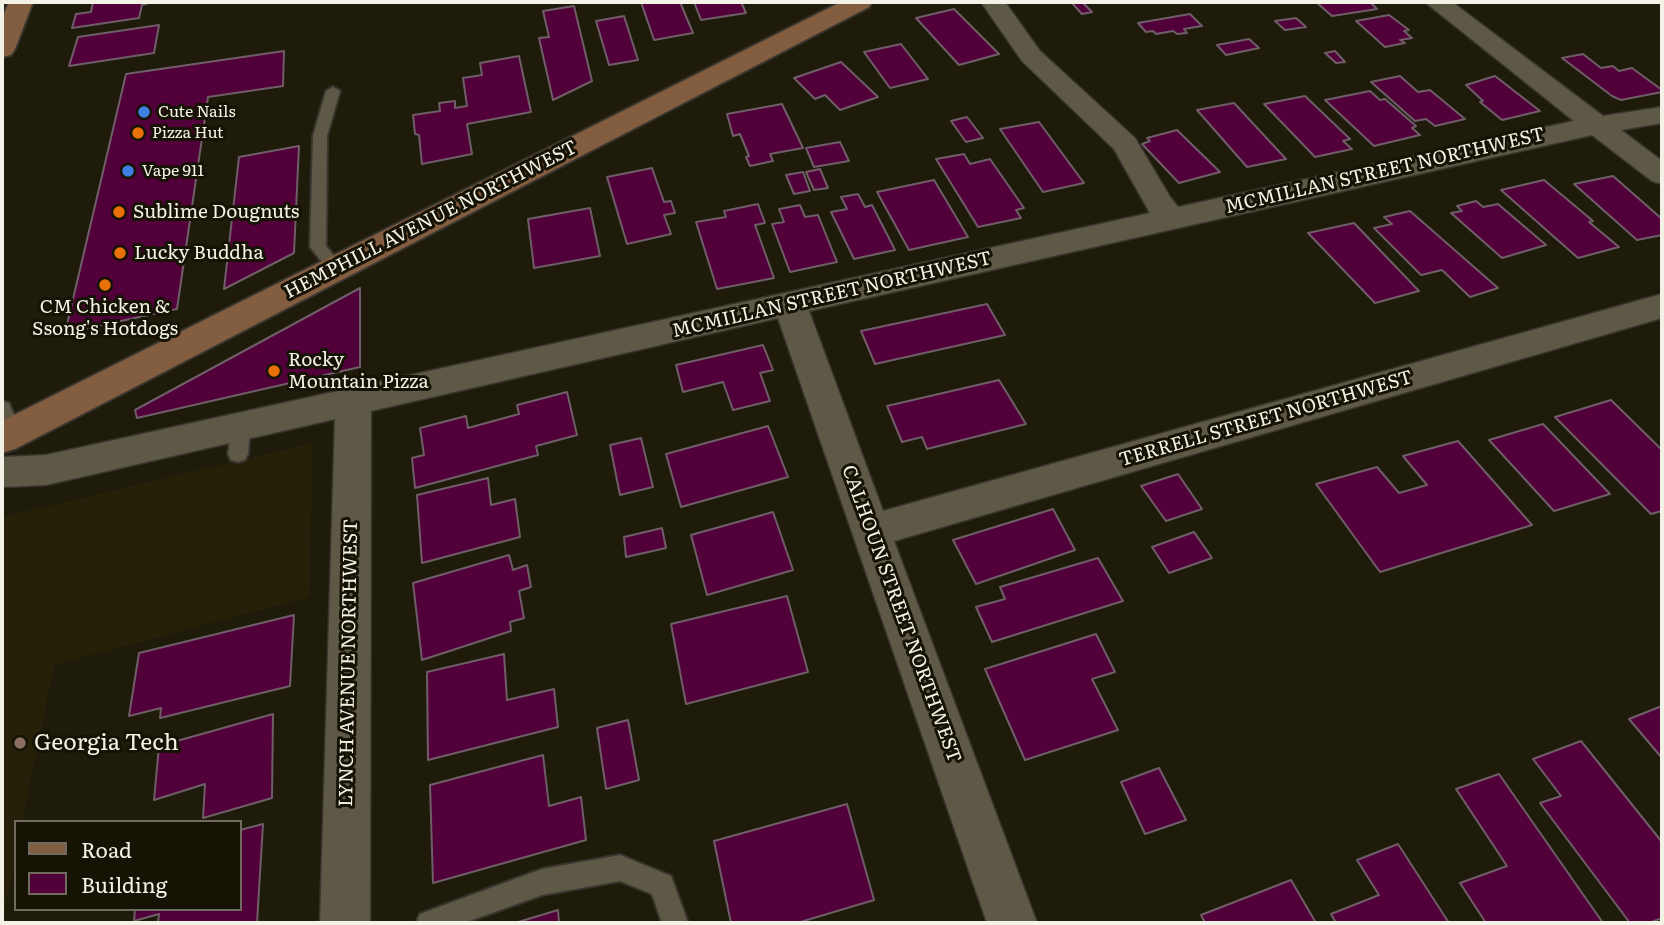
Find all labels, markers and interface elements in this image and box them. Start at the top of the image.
place label: Cute Nails [158,102,236,122]
marker: Cute Nails [136,104,152,120]
place label: Pizza Hut [152,123,224,143]
street label: MCMILLAN STREET NORTHWEST [1223,123,1547,219]
marker: Pizza Hut [130,125,146,141]
street label: HEMPHILL AVENUE NORTHWEST [281,136,581,304]
place label: Vape 911 [142,161,204,181]
marker: Vape 911 [120,163,136,179]
place label: Sublime Dougnuts [133,201,299,223]
marker: Sublime Dougnuts [111,204,127,220]
place label: Lucky Buddha [134,242,264,264]
marker: Lucky Buddha [112,245,128,261]
street label: MCMILLAN STREET NORTHWEST [670,247,994,343]
marker: CM Chicken & Ssong's Hotdogs [97,277,113,293]
place label: CM Chicken & Ssong's Hotdogs [32,296,178,340]
place label: Rocky Mountain Pizza [288,349,429,393]
marker: Rocky Mountain Pizza [266,363,282,379]
street label: TERRELL STREET NORTHWEST [1117,366,1415,472]
street label: CALHOUN STREET NORTHWEST [836,462,966,766]
street label: LYNCH AVENUE NORTHWEST [335,519,363,807]
place label: Georgia Tech [34,729,179,757]
marker: Georgia Tech [12,735,28,751]
legend [14,820,242,911]
text: Road [81,833,132,864]
text: Building [81,868,167,899]

